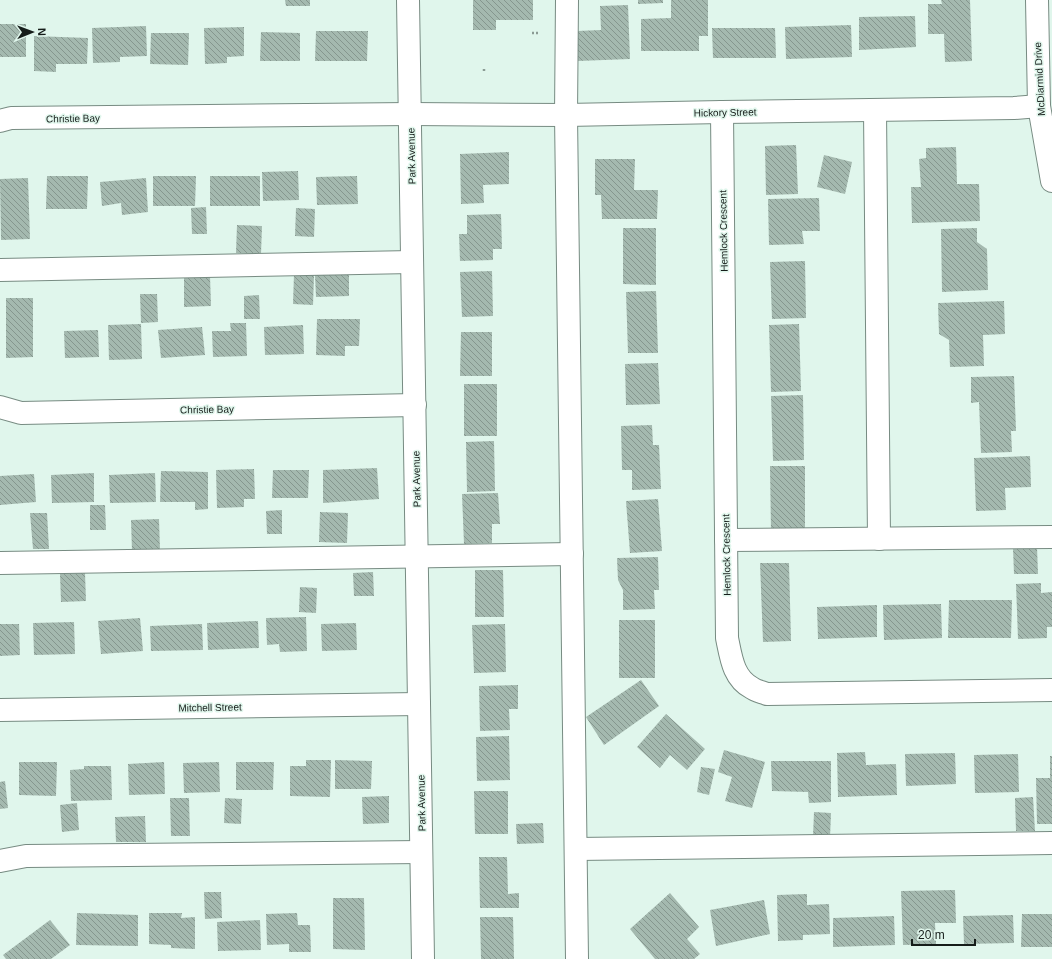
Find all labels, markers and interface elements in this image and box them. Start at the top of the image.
north arrow [12,12,52,52]
text: N [36,28,48,36]
street label: McDiarmid Drive [1032,41,1047,116]
street label: Hickory Street [694,106,757,119]
street label: Christie Bay [46,113,100,124]
street label: Park Avenue [405,127,417,184]
street label: Hemlock Crescent [717,190,730,272]
street label: Christie Bay [180,404,234,415]
street label: Park Avenue [410,450,422,507]
street label: Hemlock Crescent [720,514,733,596]
street label: Mitchell Street [178,701,242,714]
street label: Park Avenue [415,774,427,831]
scale bar [912,921,975,947]
text: 20 m [918,928,945,942]

